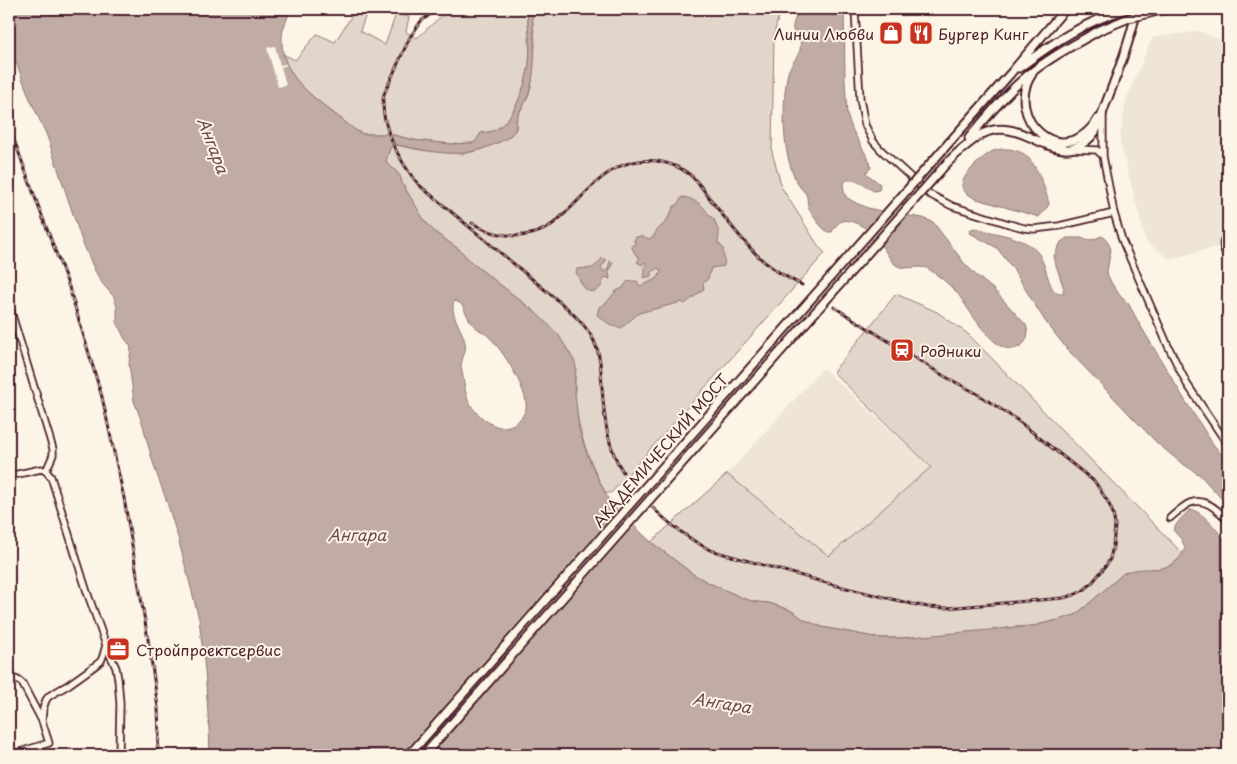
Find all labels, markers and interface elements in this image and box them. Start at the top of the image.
shop icon: Линии Любви [878,20,904,46]
restaurant icon: Бургер Кинг [908,20,934,46]
place label: Линии Любви [774,22,874,45]
place label: Бургер Кинг [938,22,1029,45]
water label: Ангара [192,113,236,178]
station icon: Родники [889,337,915,363]
place label: Родники [920,339,982,362]
street label: АКАДЕМИЧЕСКИЙ МОСТ [587,367,734,532]
water label: Ангара [328,522,387,546]
office icon: Стройпроектсервис [105,636,131,662]
place label: Стройпроектсервис [136,638,281,661]
water label: Ангара [691,686,754,719]

